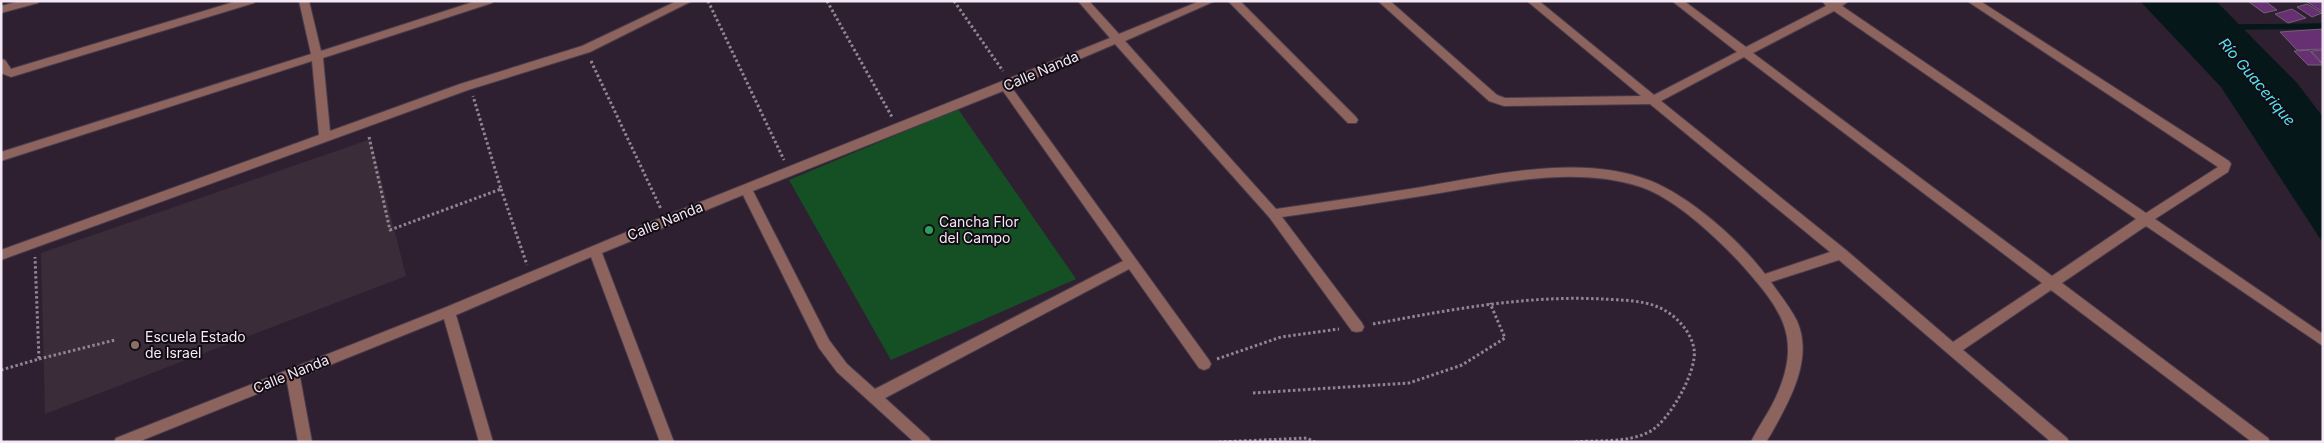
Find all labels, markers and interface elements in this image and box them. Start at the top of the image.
water label: Río Guacerique [2215,34,2300,130]
street label: Calle Nanda [1001,47,1081,94]
street label: Calle Nanda [624,198,705,243]
place label: Cancha Flor del Campo [939,213,1019,246]
marker: Cancha Flor del Campo [923,224,935,236]
place label: Escuela Estado de Israel [145,328,246,361]
marker: Escuela Estado de Israel [129,339,141,351]
street label: Calle Nanda [250,351,331,396]

